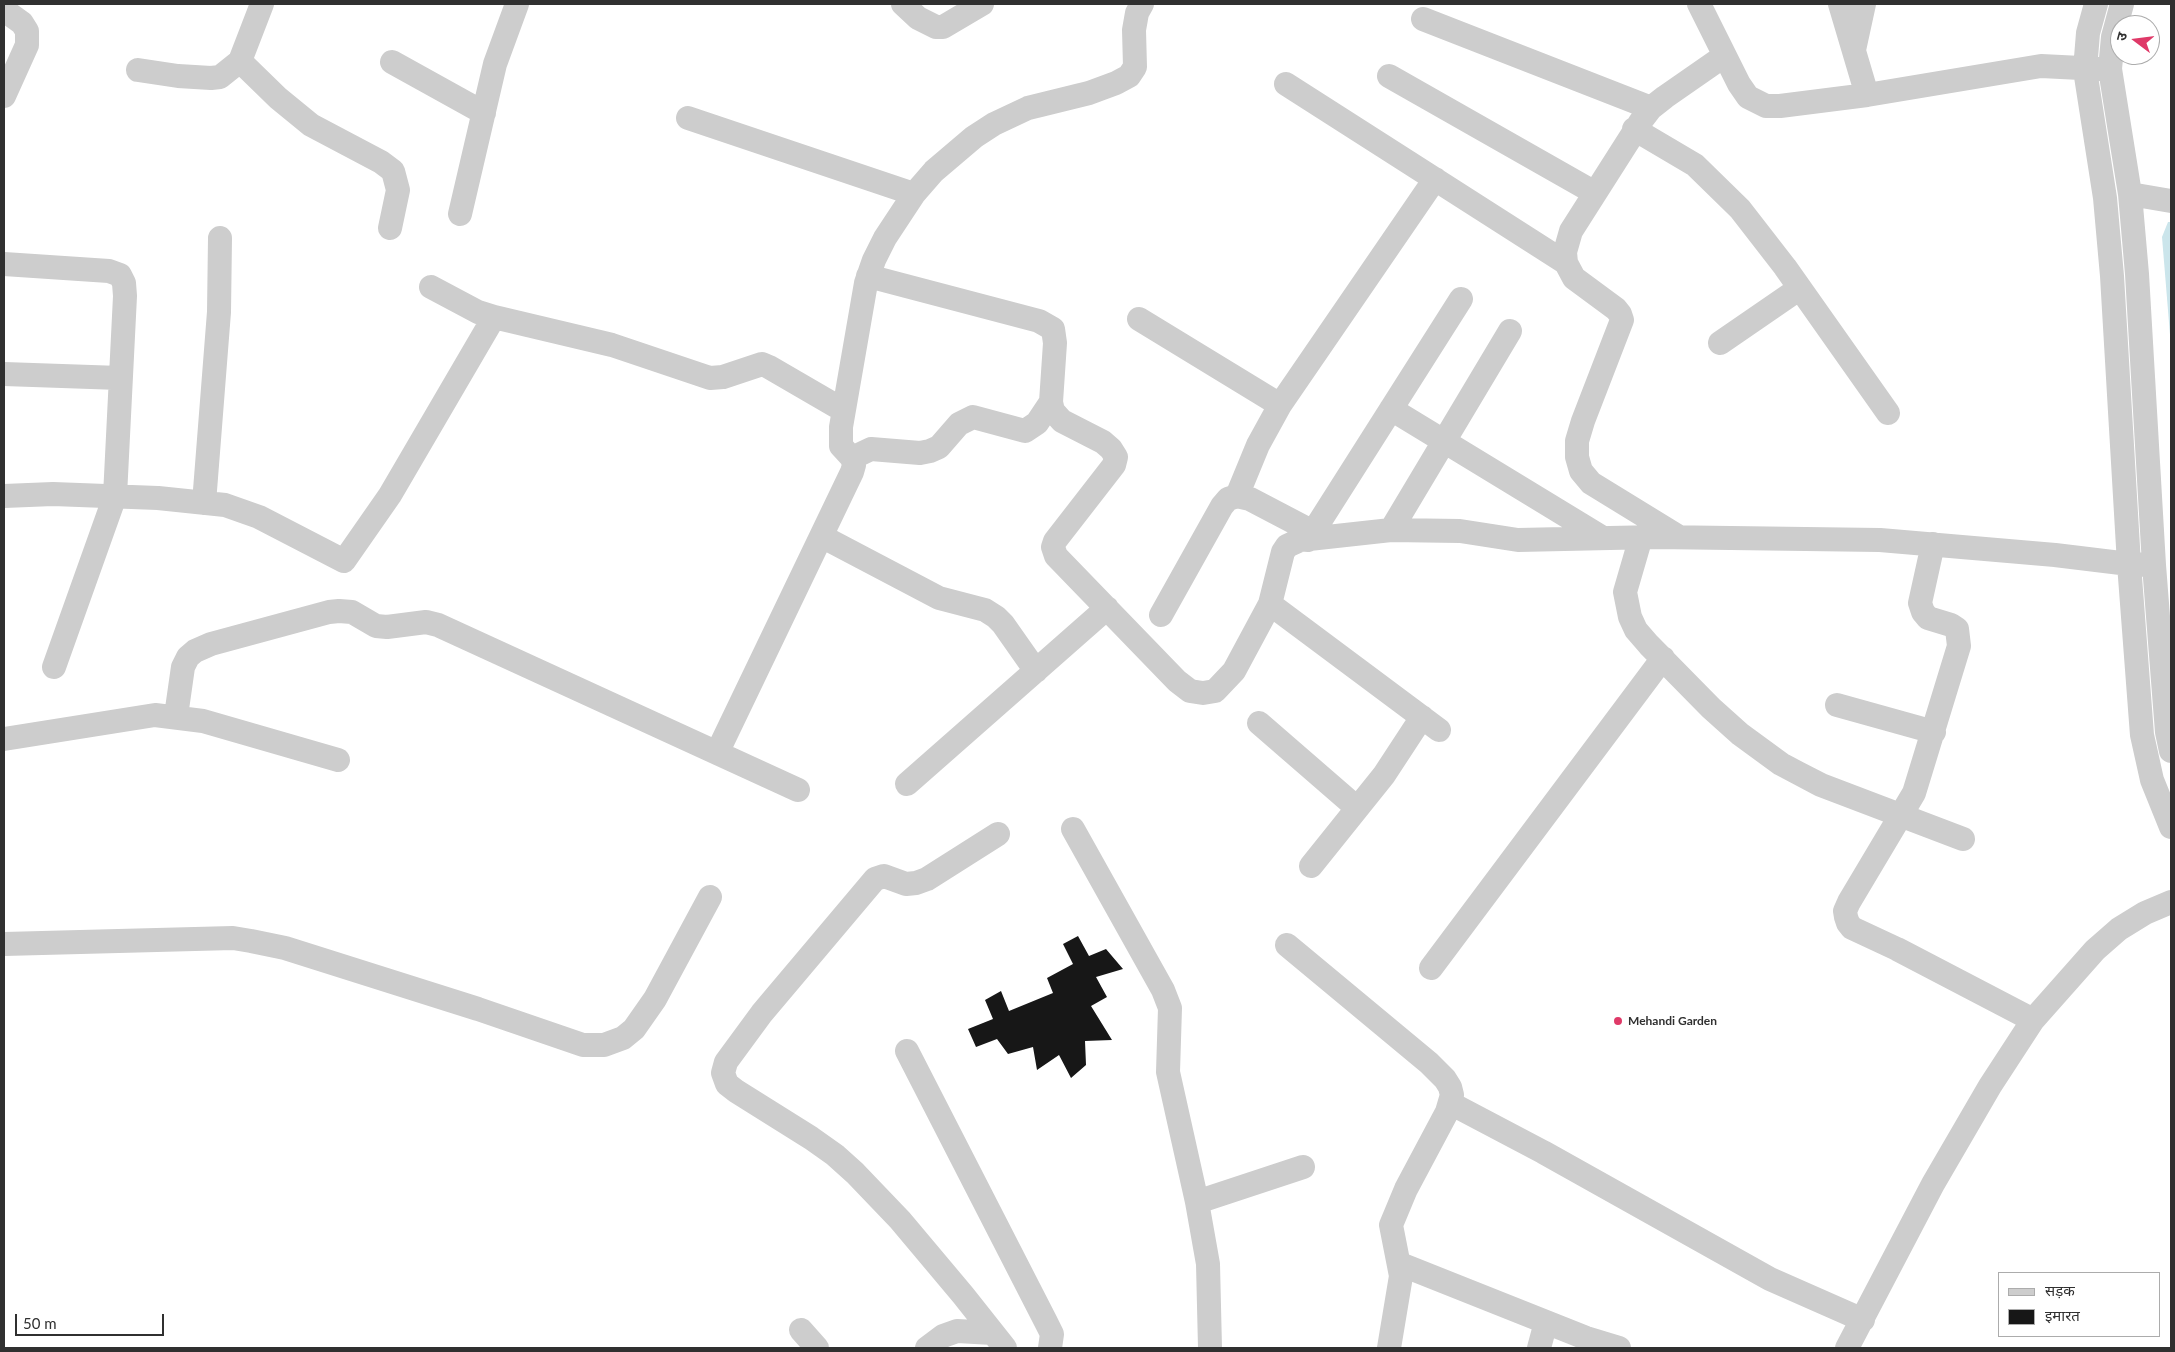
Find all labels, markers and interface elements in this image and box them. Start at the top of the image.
north arrow [2110,15,2160,65]
text: उ [2112,30,2130,42]
place label: Mehandi Garden [1628,1014,1717,1028]
marker: Mehandi Garden [1612,1015,1624,1027]
legend [1998,1272,2160,1337]
text: सड़क [2045,1281,2075,1299]
scale bar [18,1304,166,1336]
text: इमारत [2045,1306,2080,1324]
text: 50 m [23,1314,57,1332]

